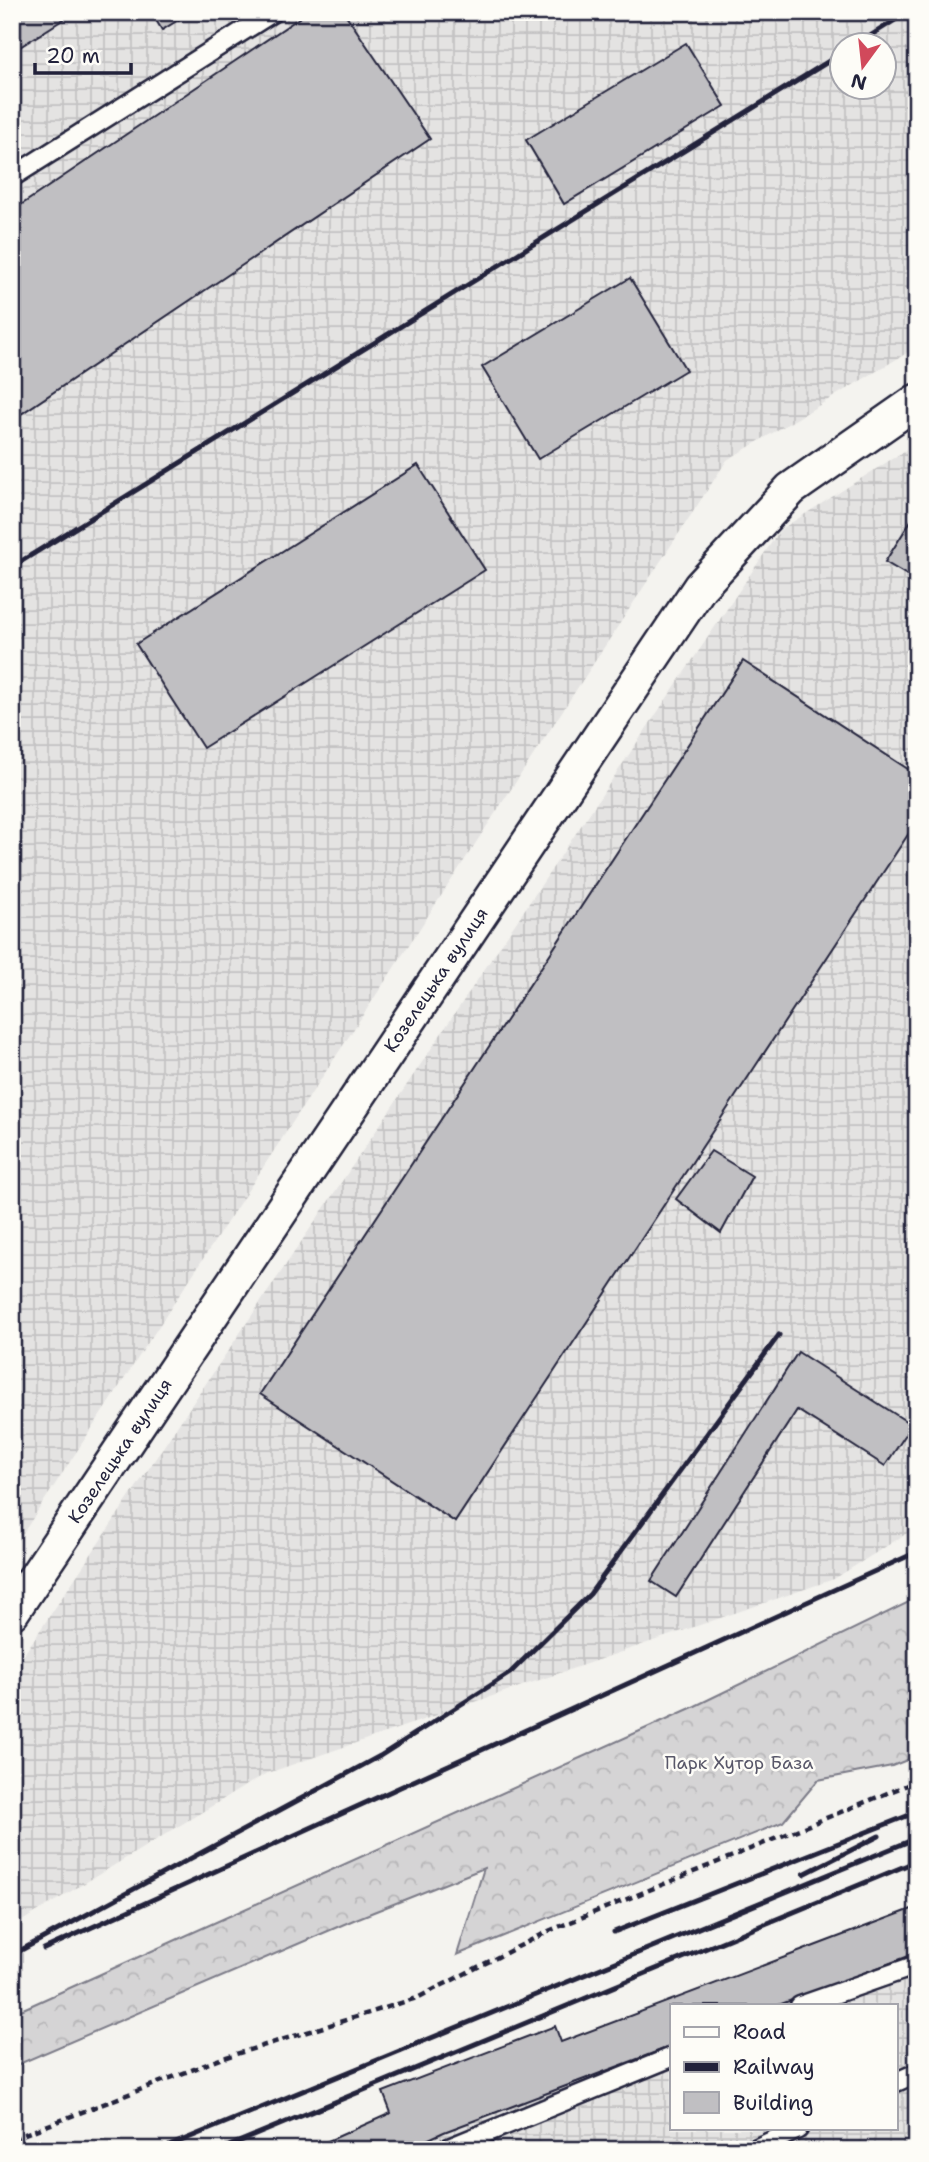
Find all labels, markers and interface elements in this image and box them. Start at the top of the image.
scale bar [35,32,131,76]
north arrow [828,32,898,102]
text: 20 m [46,42,100,70]
text: N [848,68,869,96]
street label: Козелецька вулиця [379,903,493,1057]
street label: Козелецька вулиця [63,1374,177,1528]
park label: Парк Хутор База [665,1751,813,1775]
legend [670,2004,898,2130]
text: Road [733,2018,786,2046]
text: Railway [733,2053,815,2081]
text: Building [733,2089,813,2117]

